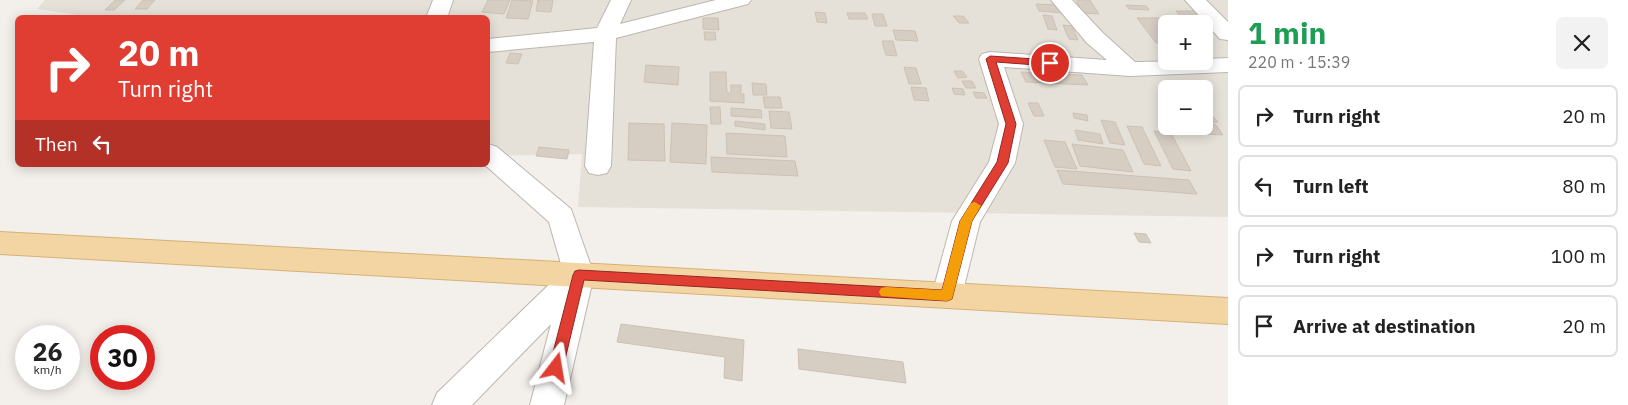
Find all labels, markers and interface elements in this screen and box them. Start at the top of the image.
text: 1 min [1248,13,1326,52]
map controls [1158,15,1213,135]
button: + [1158,15,1213,70]
button: close [1556,17,1608,69]
text: 20 m [118,30,200,76]
icon: right [35,35,100,100]
pin [1029,42,1071,84]
icon: arrive [1036,49,1064,77]
text: 220 m · 15:39 [1248,52,1350,72]
text: Turn right [118,74,213,103]
button: − [1158,80,1213,135]
icon: right [1250,102,1278,130]
text: Turn right [1293,104,1380,128]
text: 20 m [1562,104,1606,128]
icon: left [88,130,116,158]
text: Then [35,132,78,156]
icon: left [1250,172,1278,200]
text: Turn left [1293,174,1369,198]
text: 80 m [1562,174,1606,198]
icon: right [1250,242,1278,270]
text: Turn right [1293,244,1380,268]
text: 100 m [1551,244,1606,268]
icon: arrive [1250,312,1278,340]
text: Arrive at destination [1293,314,1476,338]
text: 20 m [1562,314,1606,338]
speed limit sign: 30 [90,325,155,390]
text: 26 [32,335,63,368]
position arrow [529,341,581,393]
text: km/h [33,362,62,377]

